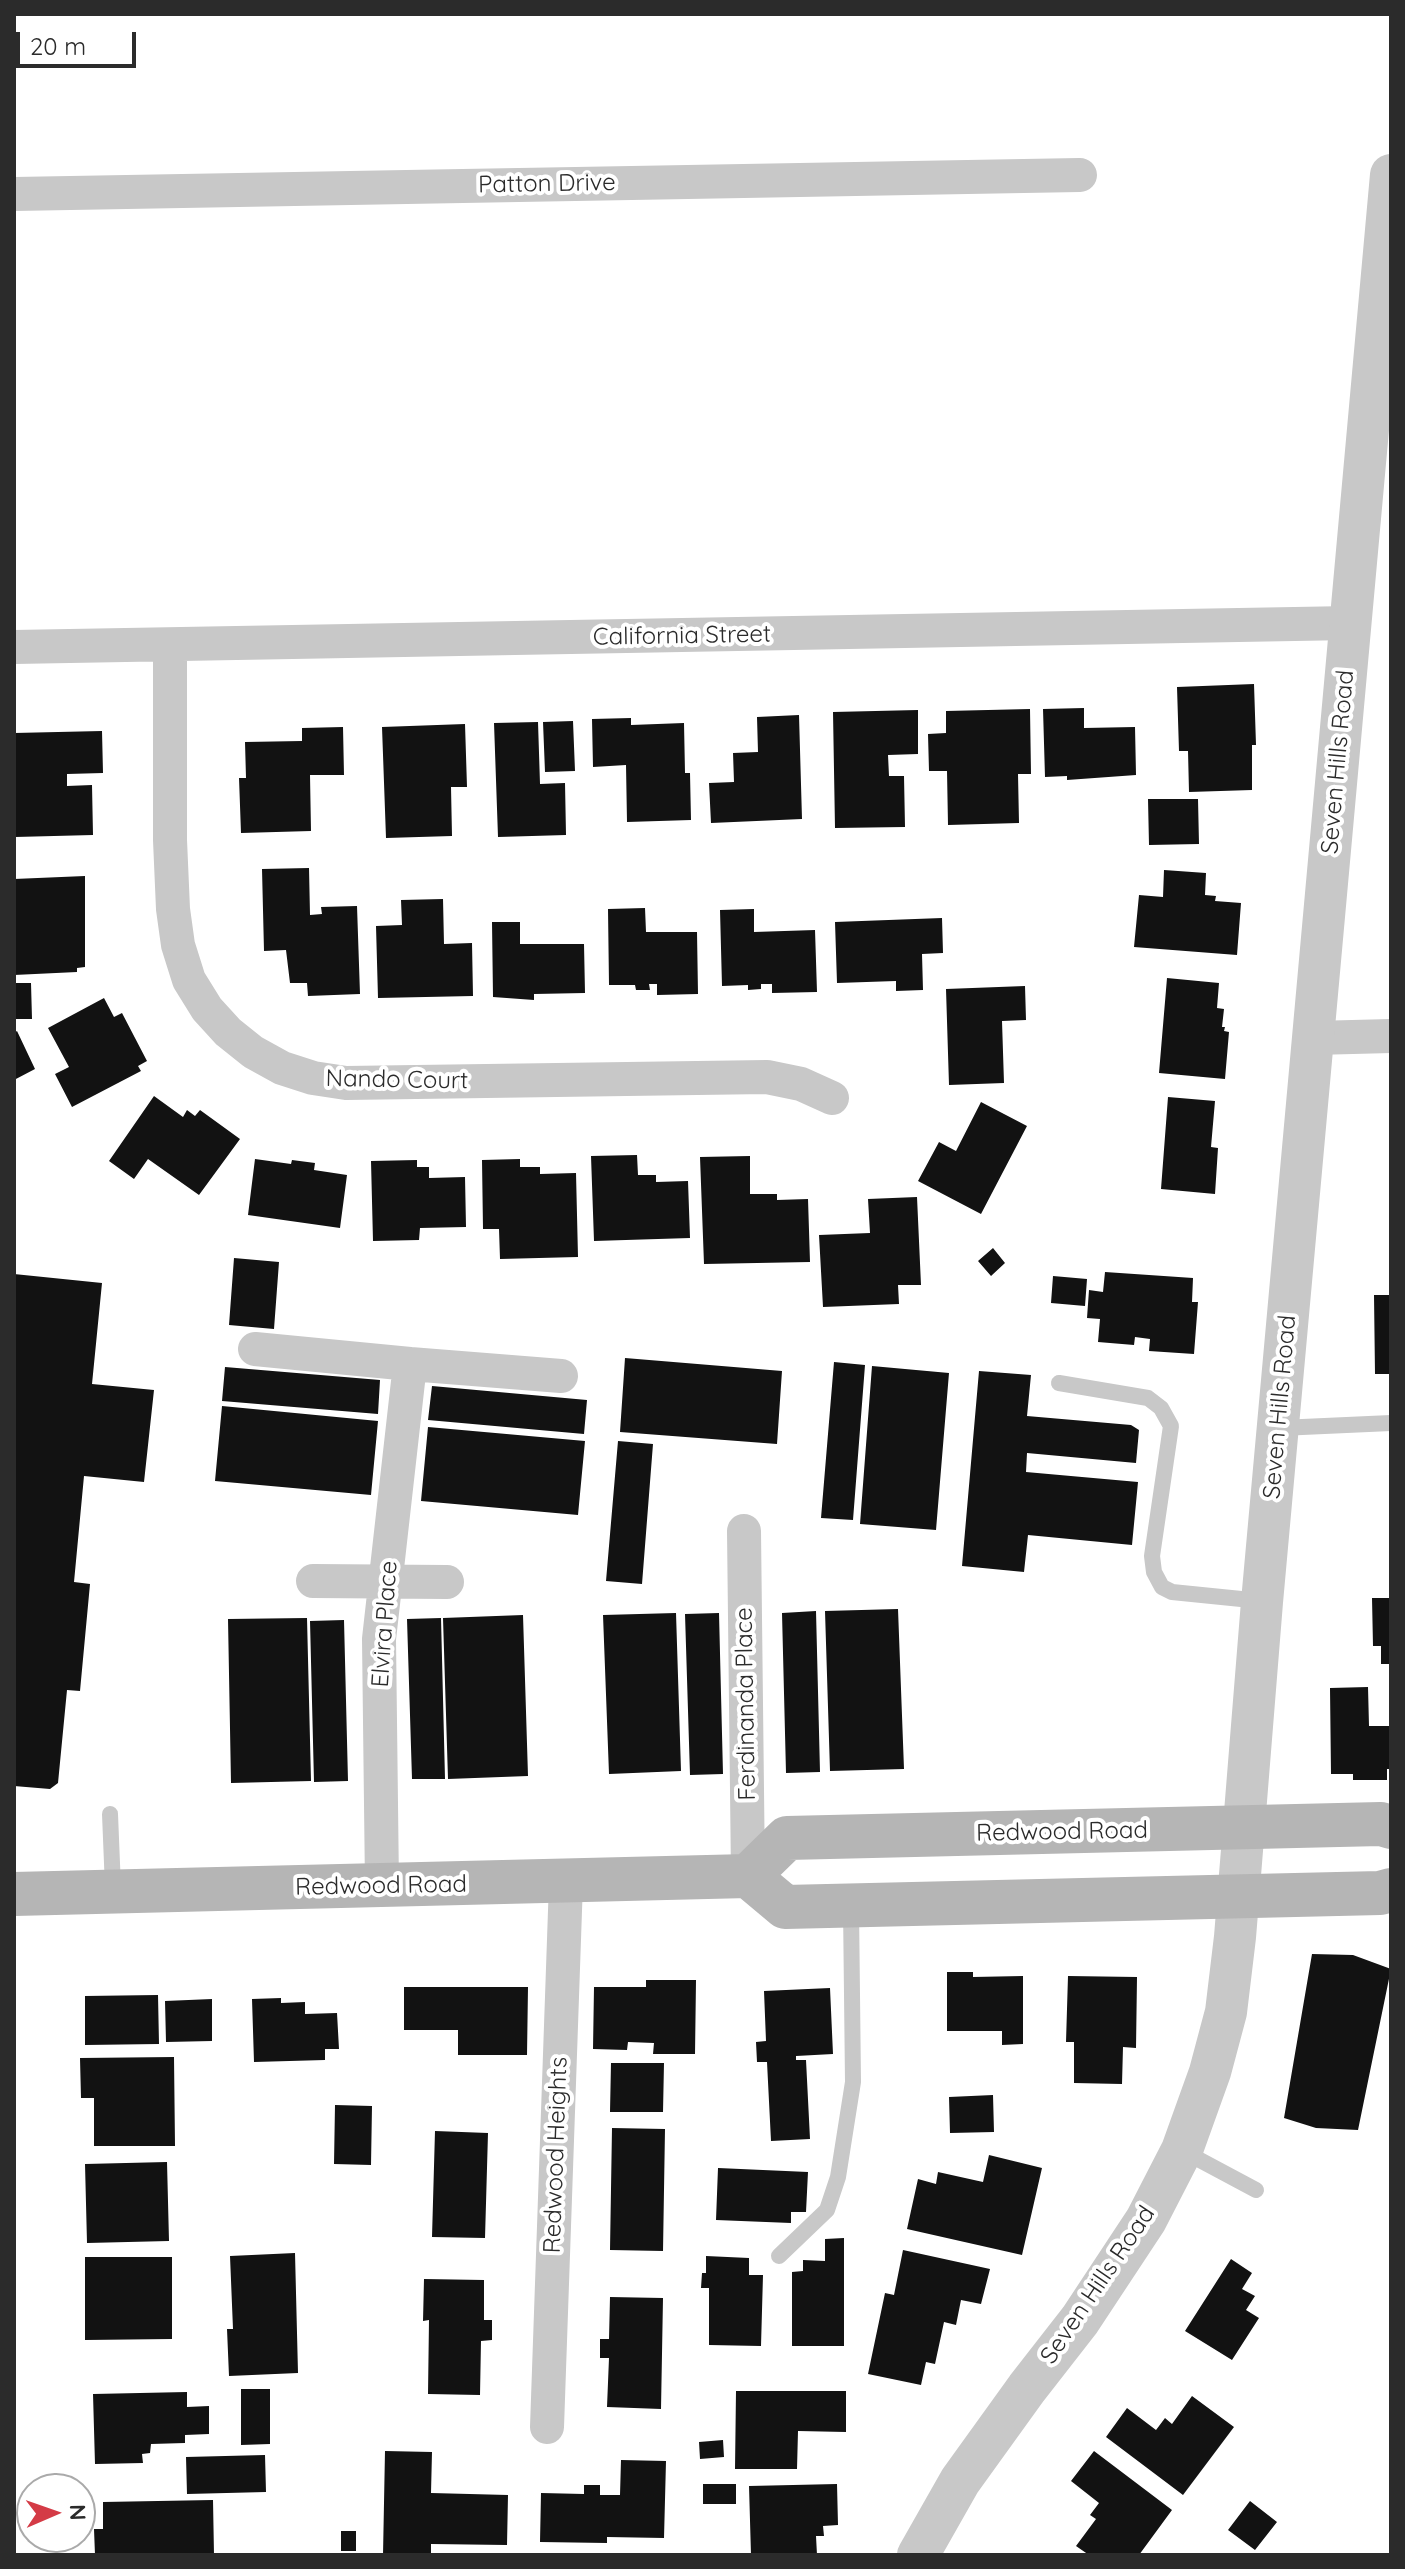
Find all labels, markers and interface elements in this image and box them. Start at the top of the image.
scale bar [20,16,140,66]
text: 20 m [30,31,86,61]
street label: Patton Drive [478,168,616,200]
street label: California Street [593,620,771,652]
street label: Seven Hills Road [1316,669,1360,855]
street label: Nando Court [325,1064,469,1096]
street label: Seven Hills Road [1258,1314,1302,1500]
street label: Elvira Place [366,1560,404,1688]
street label: Ferdinanda Place [730,1607,762,1801]
street label: Redwood Road [976,1816,1148,1848]
street label: Redwood Road [295,1870,467,1902]
street label: Redwood Heights [538,2056,574,2254]
street label: Seven Hills Road [1035,2201,1161,2369]
north arrow [16,2473,96,2553]
text: N [64,2504,92,2521]

